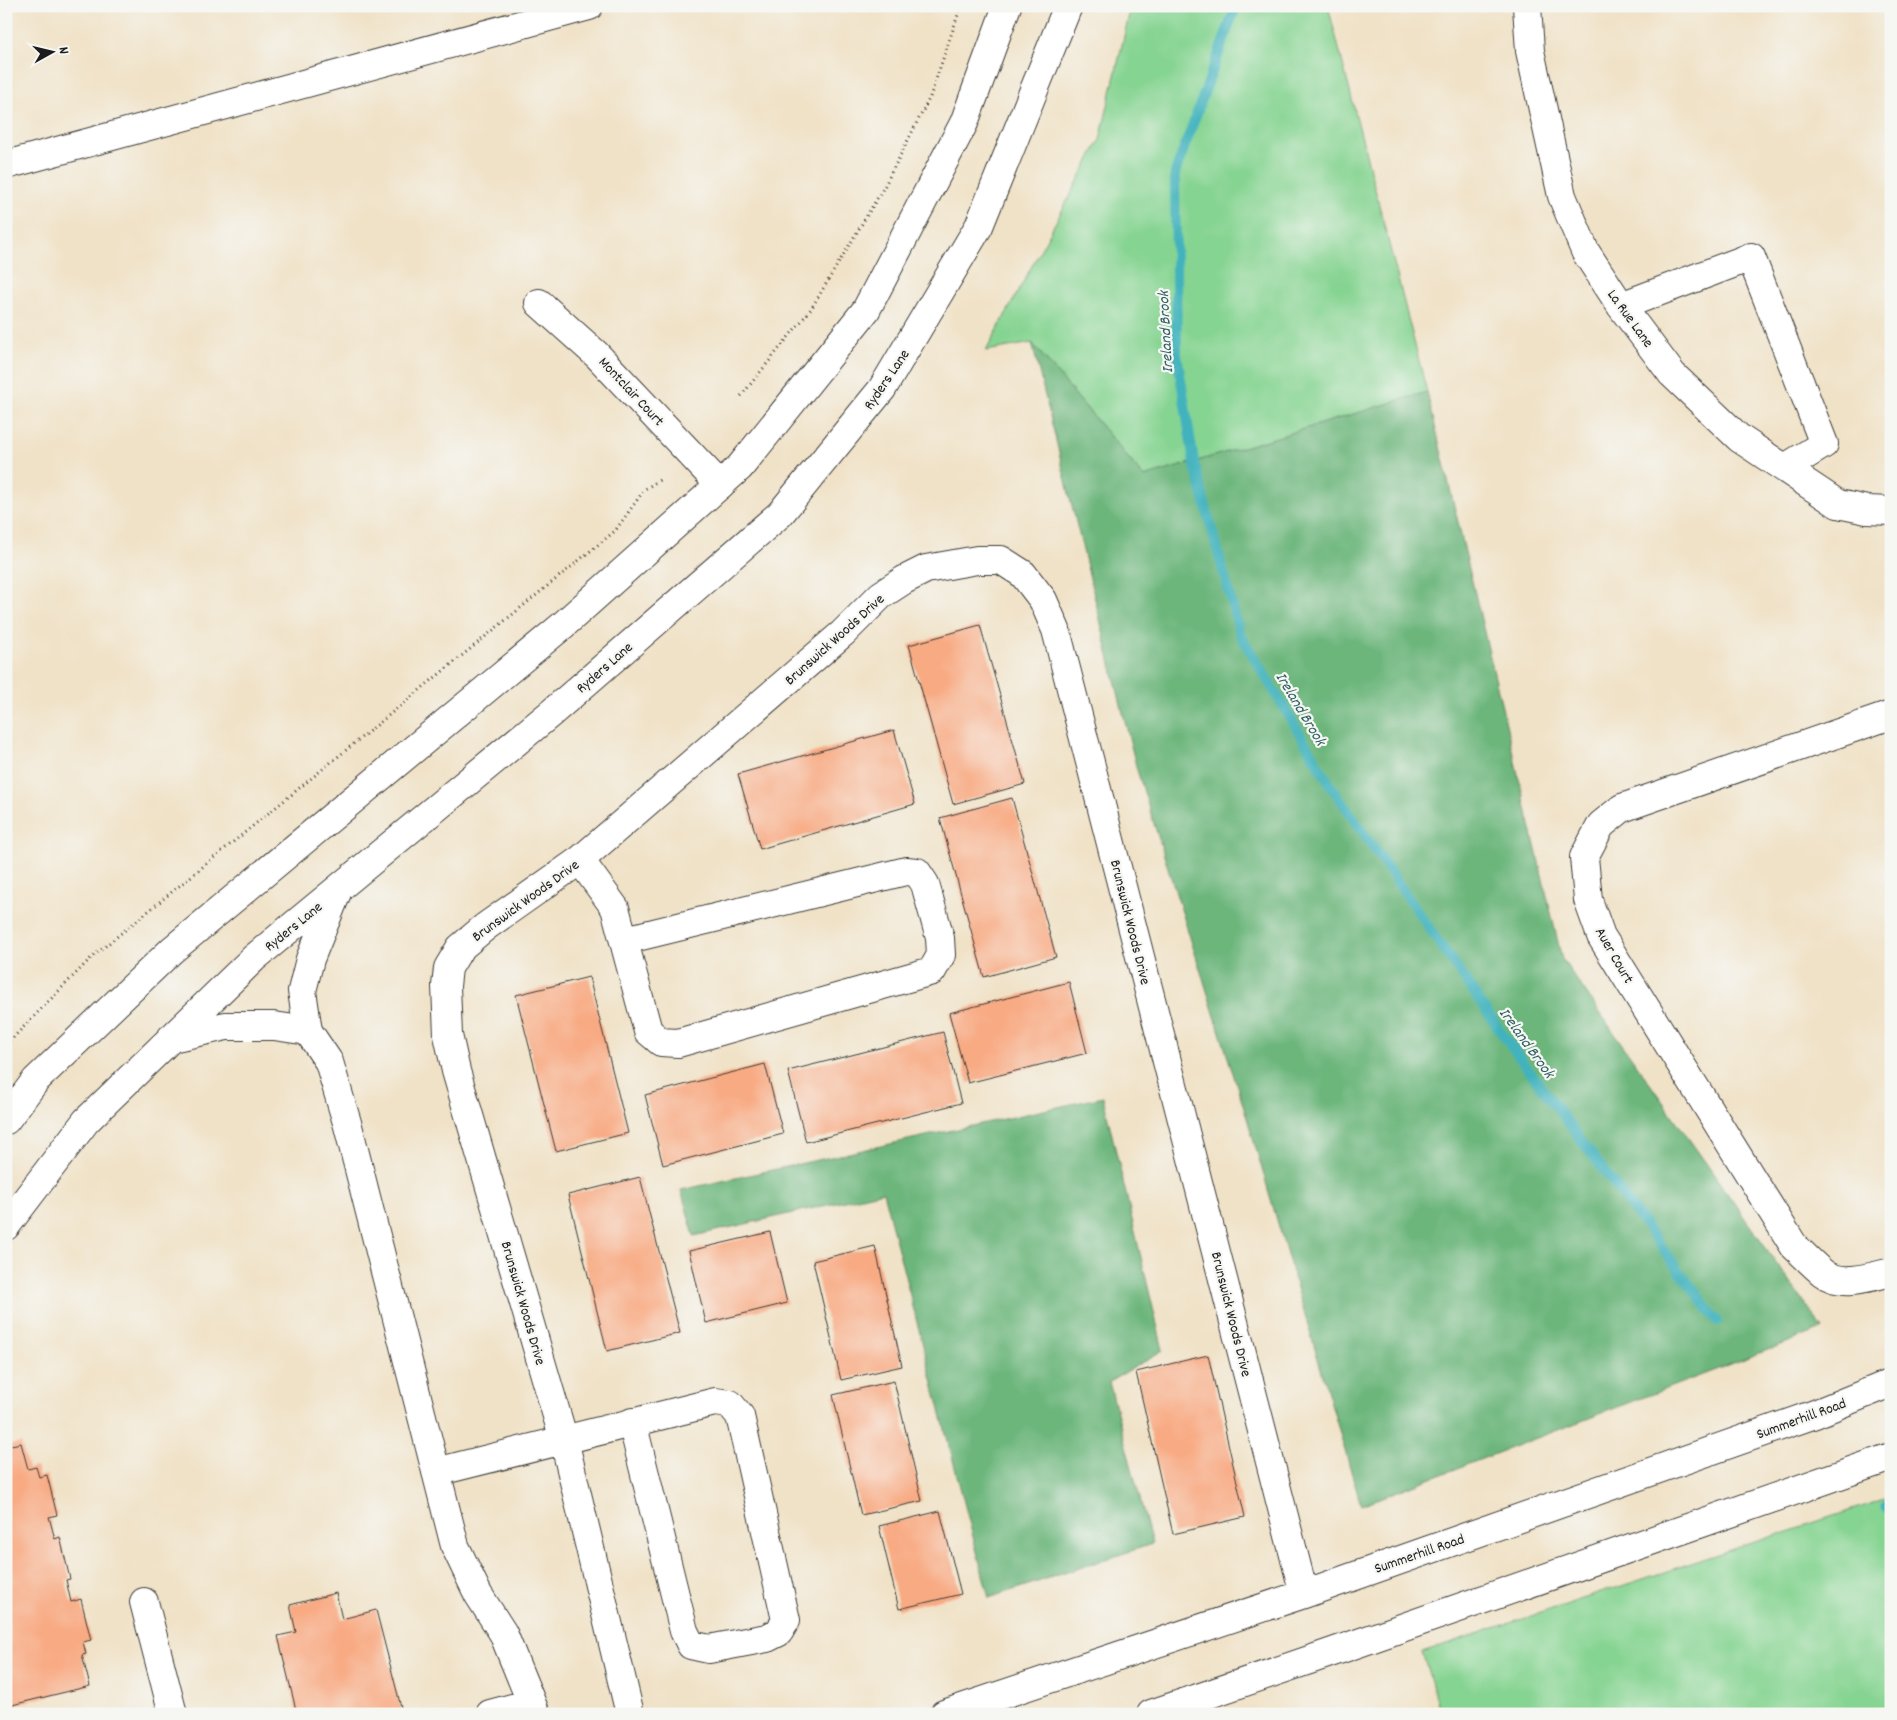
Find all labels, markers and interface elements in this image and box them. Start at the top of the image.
north arrow [28,28,78,78]
text: N [53,46,73,55]
street label: La Rue Lane [1601,286,1658,353]
water label: Ireland Brook [1153,289,1180,373]
street label: Ryders Lane [859,345,916,415]
street label: Montclair Court [592,353,669,432]
street label: Brunswick Woods Drive [780,589,891,692]
street label: Ryders Lane [572,637,639,699]
water label: Ireland Brook [1269,668,1332,752]
street label: Brunswick Woods Drive [468,855,585,948]
street label: Brunswick Woods Drive [1103,858,1155,988]
street label: Ryders Lane [261,897,328,958]
street label: Auer Court [1588,924,1639,989]
water label: Ireland Brook [1493,1003,1560,1085]
street label: Brunswick Woods Drive [494,1239,550,1369]
street label: Brunswick Woods Drive [1204,1250,1256,1380]
street label: Summerhill Road [1754,1393,1850,1446]
street label: Summerhill Road [1372,1529,1468,1581]

